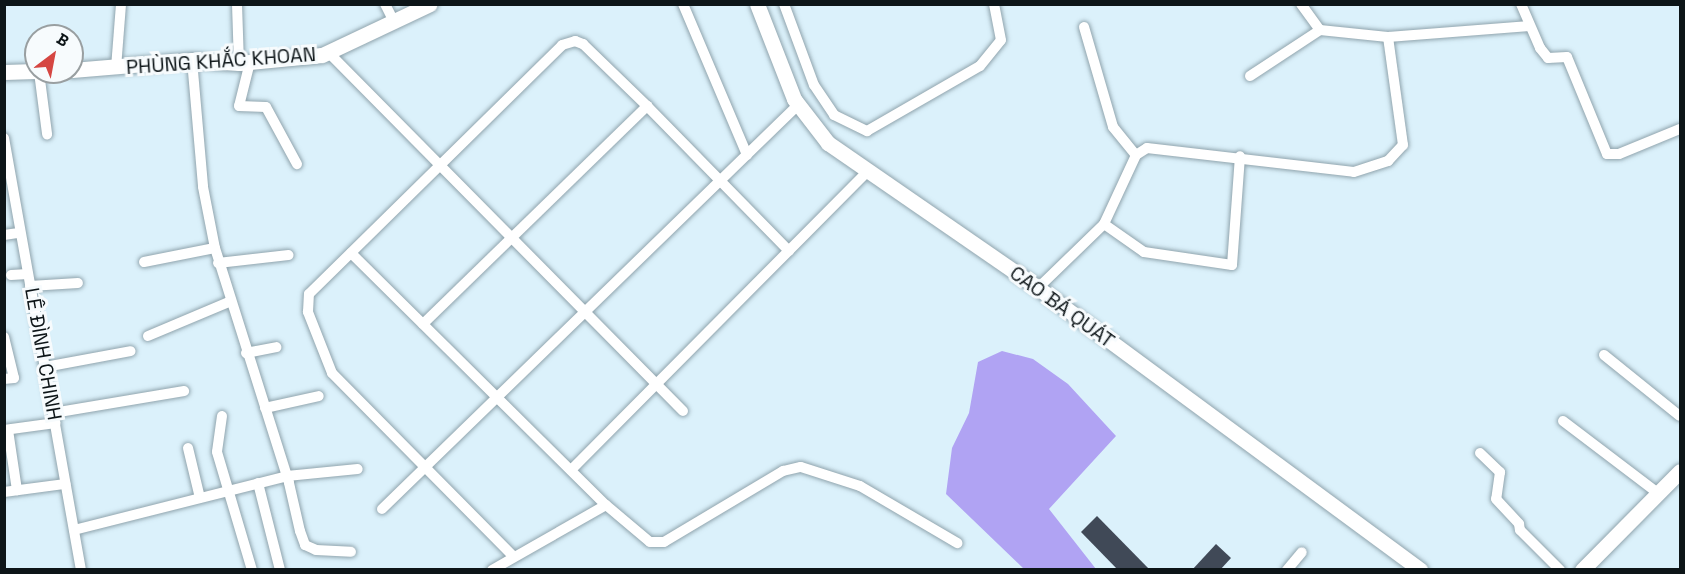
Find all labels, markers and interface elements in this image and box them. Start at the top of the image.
north arrow [24,24,84,84]
text: B [53,28,73,52]
street label: PHÙNG KHẮC KHOAN [125,42,317,80]
street label: CAO BÁ QUÁT [1005,261,1119,353]
street label: LÊ ĐÌNH CHINH [20,286,66,422]

